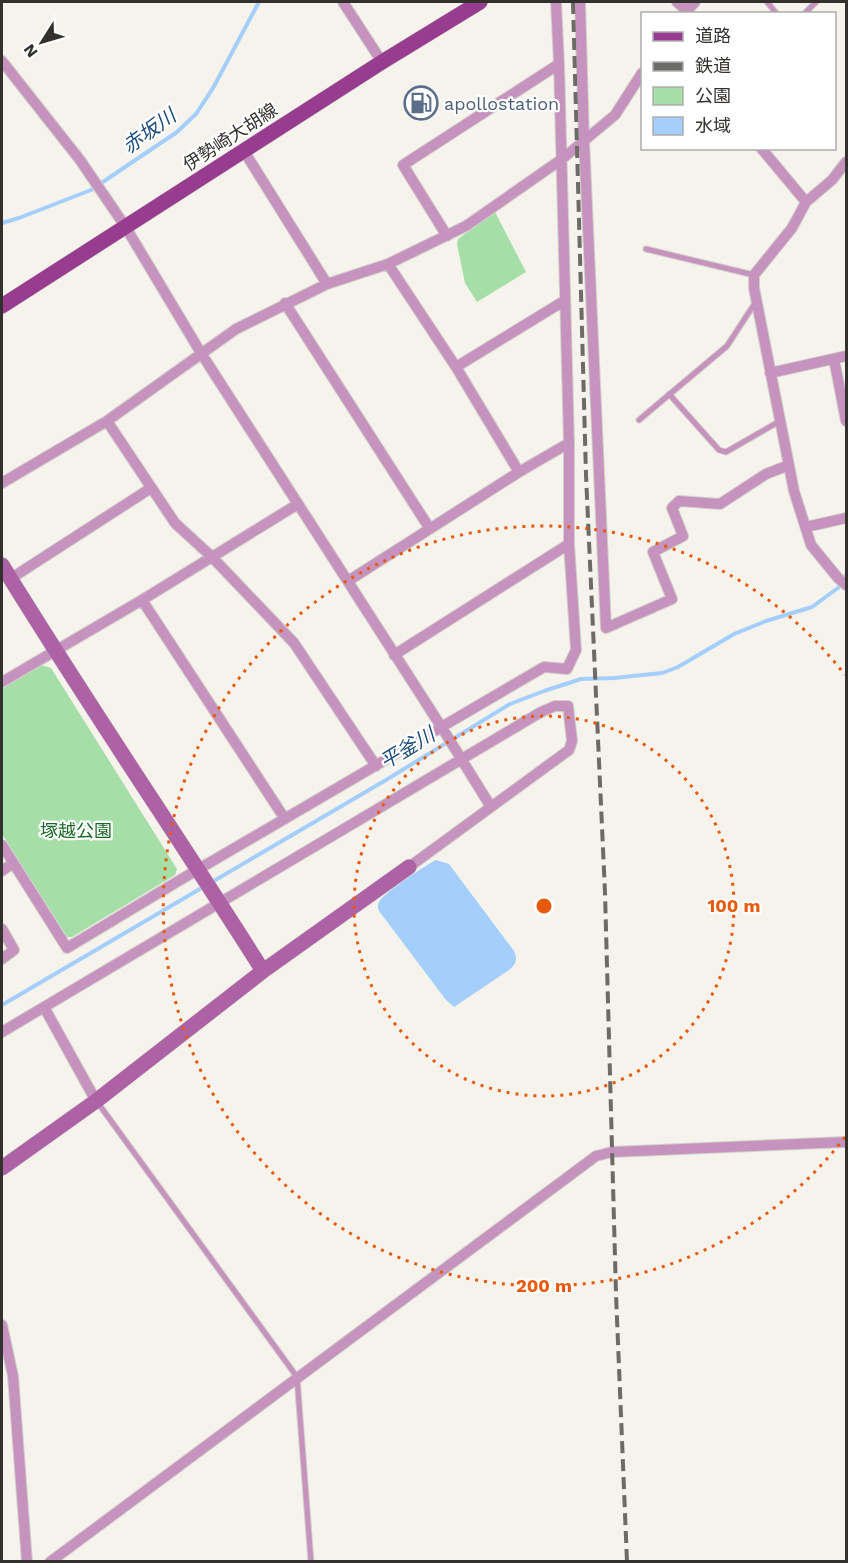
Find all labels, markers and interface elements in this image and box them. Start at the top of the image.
north arrow [12,12,72,72]
legend [641,12,836,150]
text: 道路 [695,25,731,46]
text: N [19,40,42,61]
text: 鉄道 [695,55,731,76]
fuel station icon: apollostation [403,85,439,121]
text: 公園 [695,85,731,106]
place label: apollostation [444,93,559,114]
street label: 伊勢崎大胡線 [179,99,281,175]
water label: 赤坂川 [118,102,182,158]
text: 水域 [695,115,731,136]
water label: 平釜川 [375,721,441,774]
park label: 塚越公園 [40,820,112,841]
text: 100 m [707,895,761,916]
centre of rings [534,896,554,916]
text: 200 m [516,1275,572,1296]

